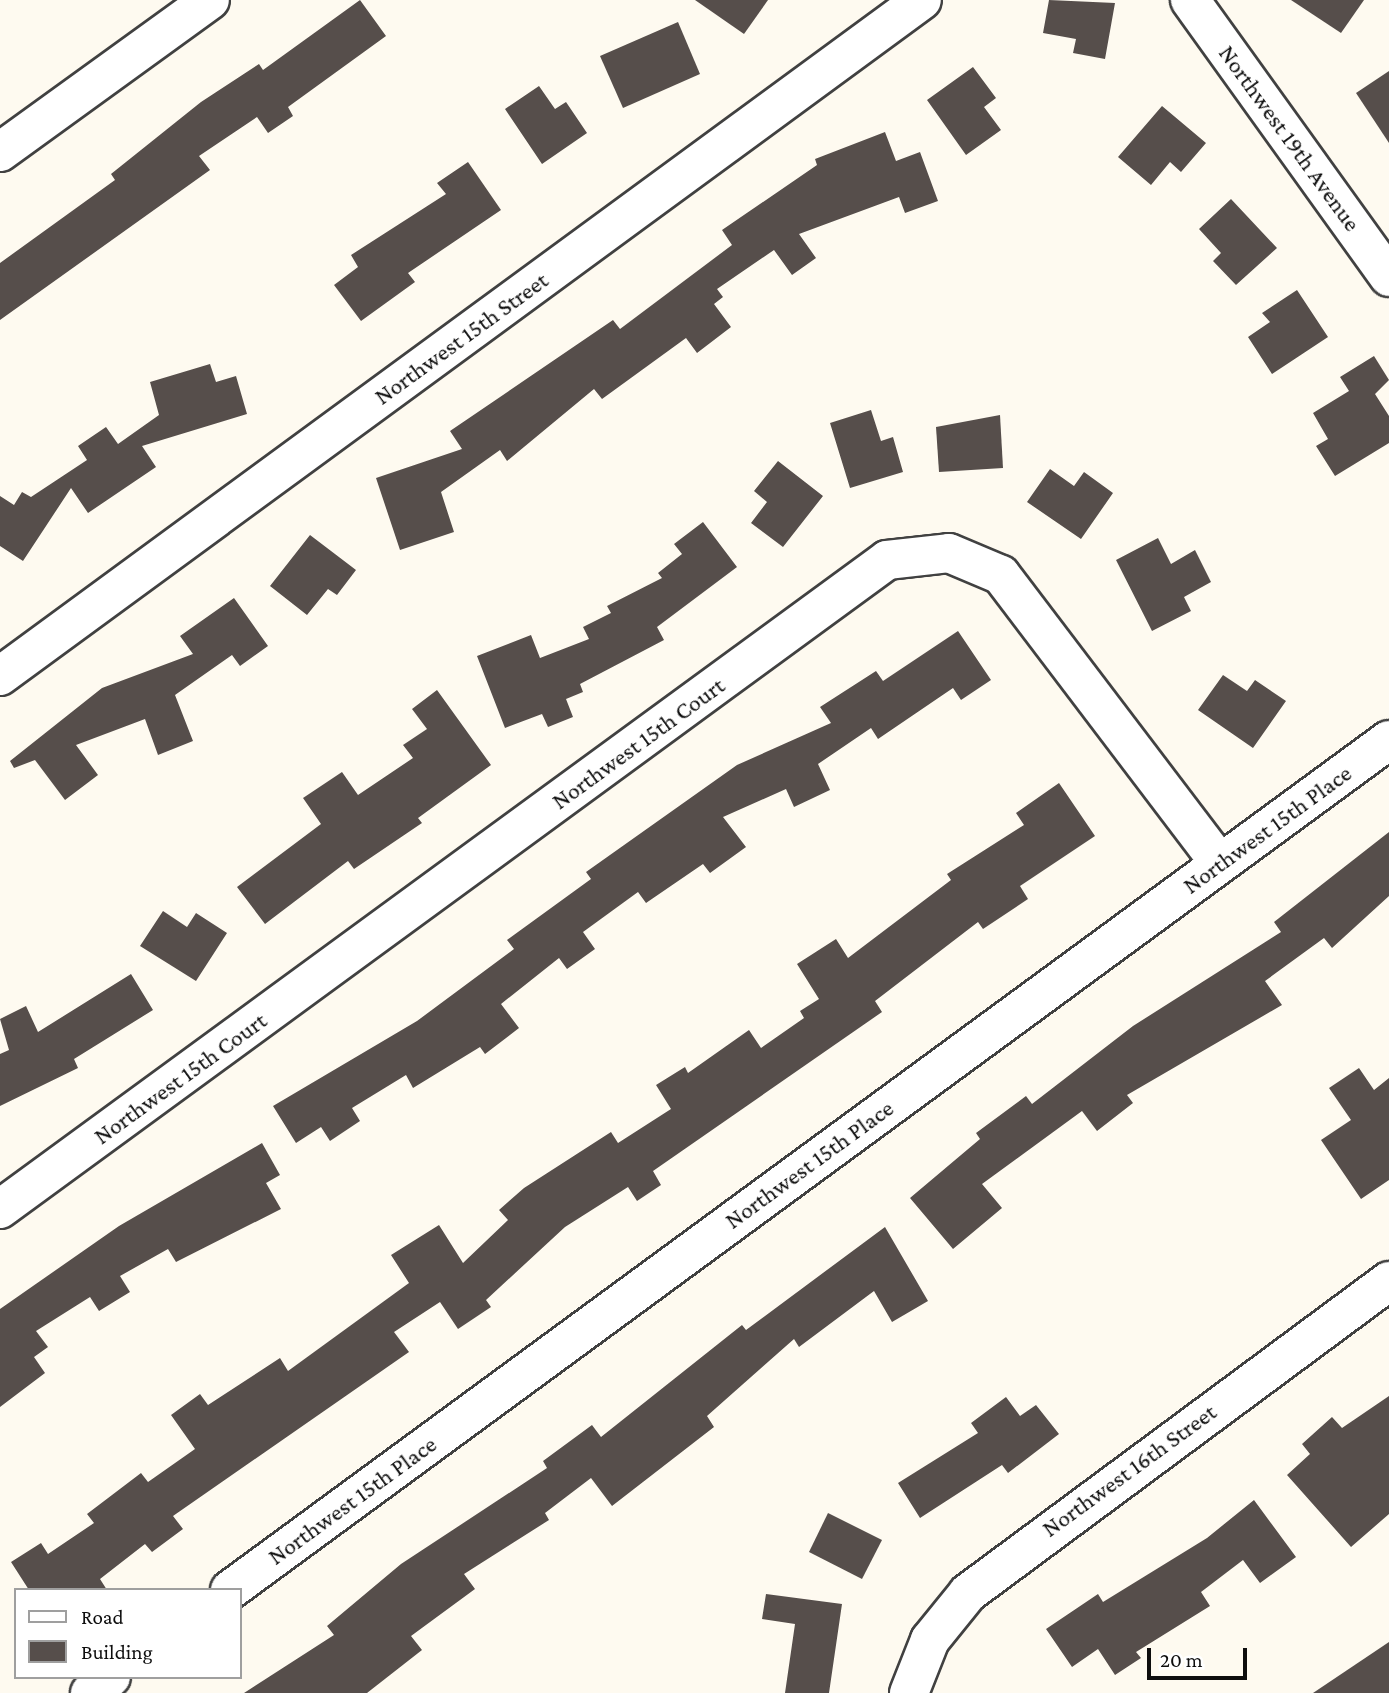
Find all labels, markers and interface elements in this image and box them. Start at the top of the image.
street label: Northwest 19th Avenue [1213,39,1367,237]
street label: Northwest 15th Street [369,265,553,411]
street label: Northwest 15th Court [546,671,730,815]
street label: Northwest 15th Place [1177,758,1357,900]
street label: Northwest 15th Court [88,1006,272,1150]
street label: Northwest 15th Place [719,1093,899,1235]
street label: Northwest 16th Street [1036,1397,1222,1543]
street label: Northwest 15th Place [262,1429,442,1571]
legend [14,1588,242,1679]
text: Road [81,1605,124,1629]
scale bar [1151,1634,1251,1678]
text: Building [81,1640,153,1664]
text: 20 m [1160,1648,1203,1672]

